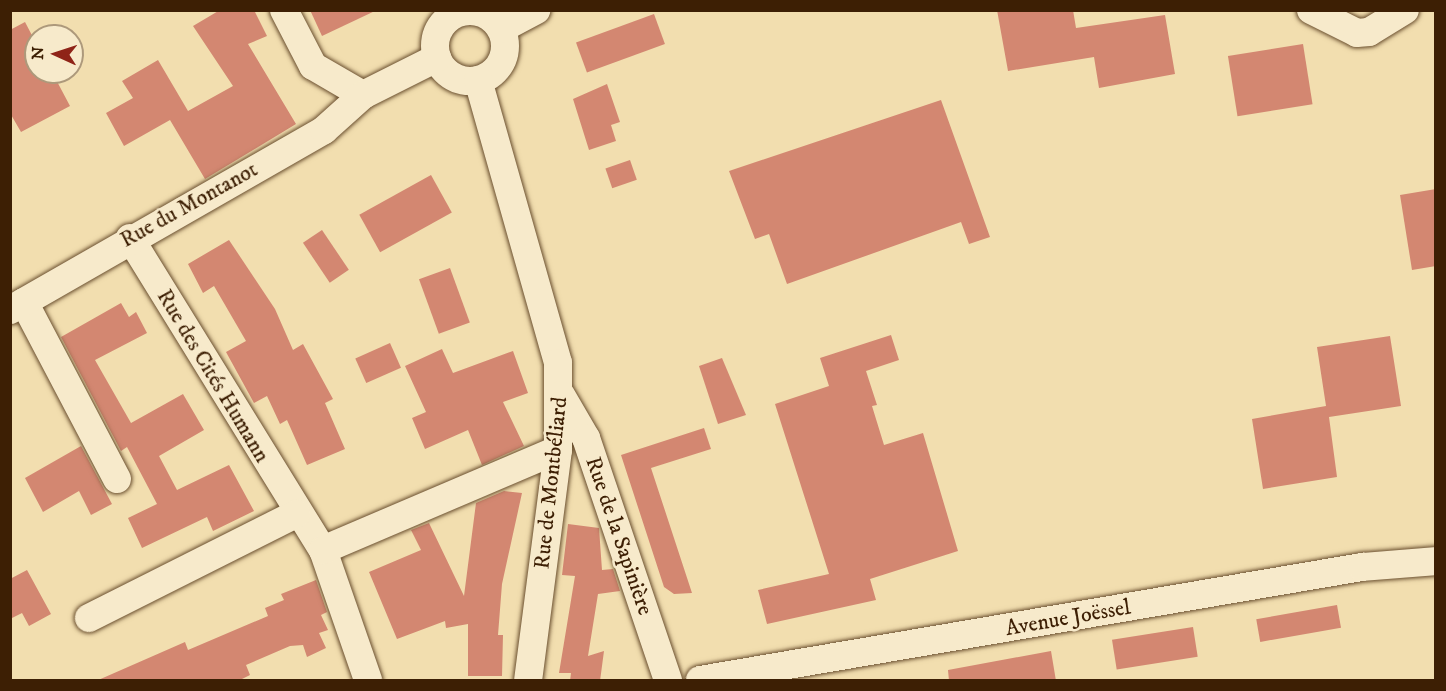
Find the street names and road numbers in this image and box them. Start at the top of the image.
street label: Rue du Montanot [116,156,262,254]
street label: Rue des Cités Humann [151,285,275,467]
street label: Rue de Montbéliard [529,396,573,570]
street label: Rue de la Sapinière [580,453,658,619]
street label: Avenue Joëssel [1003,594,1133,642]

